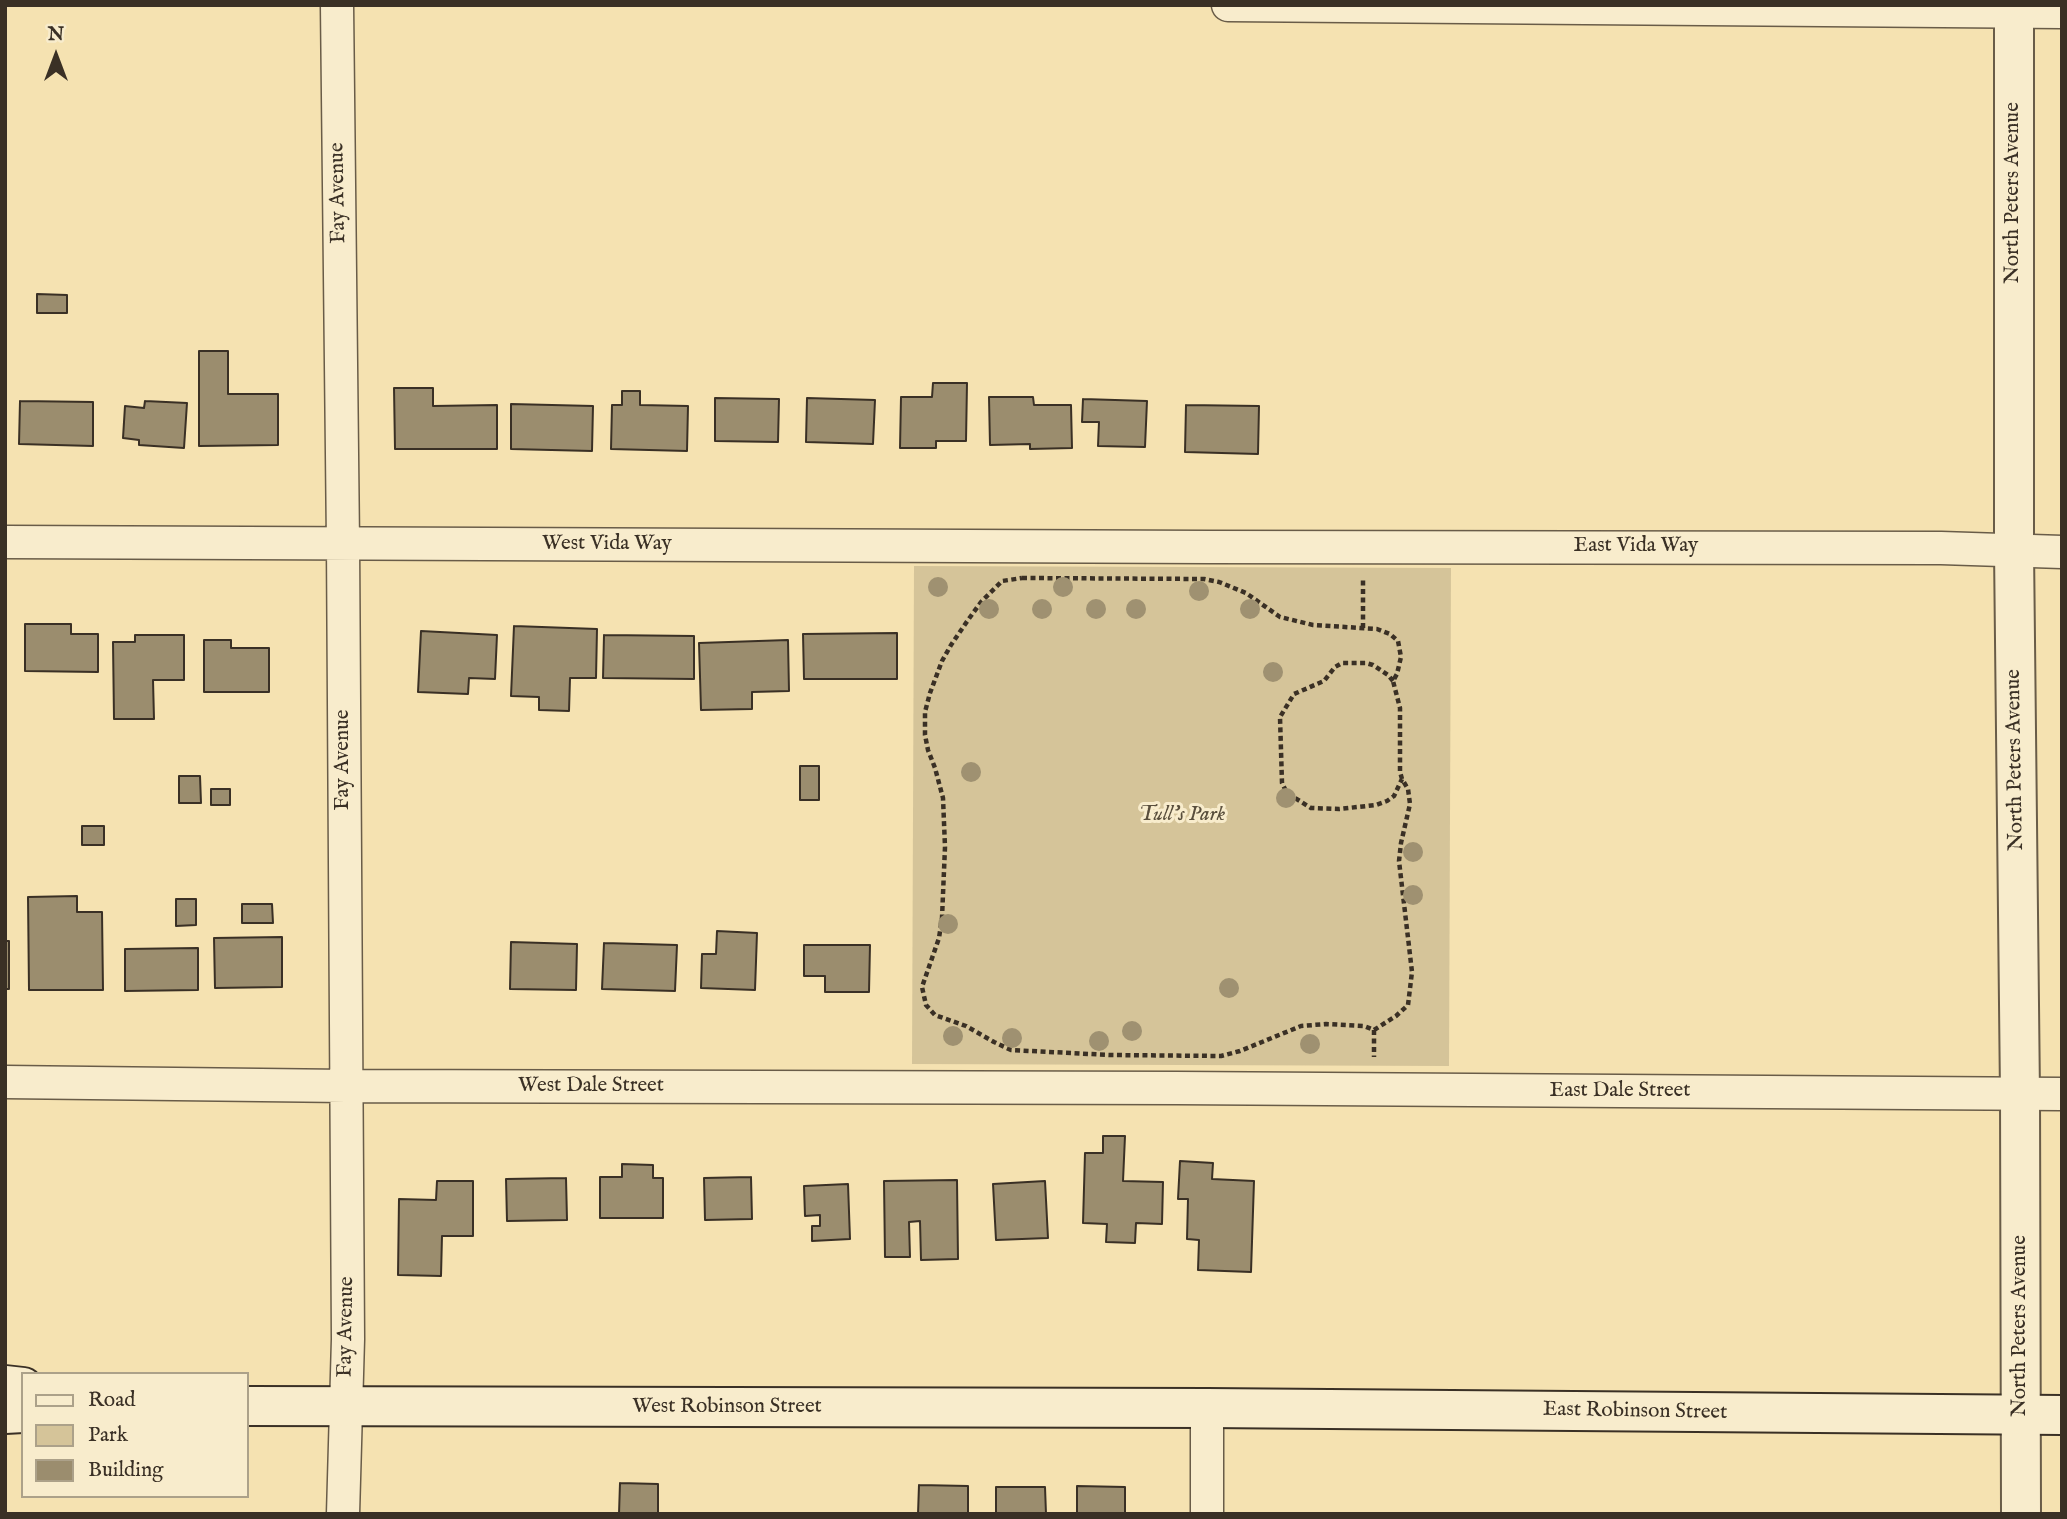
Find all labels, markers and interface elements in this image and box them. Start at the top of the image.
north arrow [21,21,91,91]
text: N [48,23,64,47]
street label: North Peters Avenue [2001,102,2027,284]
street label: Fay Avenue [326,142,352,244]
street label: West Vida Way [542,532,672,558]
street label: East Vida Way [1574,534,1698,560]
street label: North Peters Avenue [2002,669,2030,851]
street label: Fay Avenue [331,710,357,810]
park label: Tull’s Park [1139,803,1225,829]
street label: West Dale Street [518,1074,664,1100]
street label: East Dale Street [1550,1079,1690,1105]
street label: North Peters Avenue [2008,1235,2034,1417]
street label: Fay Avenue [334,1276,360,1378]
legend [21,1372,248,1498]
text: Road [88,1387,135,1414]
street label: West Robinson Street [632,1395,822,1421]
street label: East Robinson Street [1543,1398,1727,1426]
text: Park [88,1422,128,1449]
text: Building [88,1457,163,1484]

